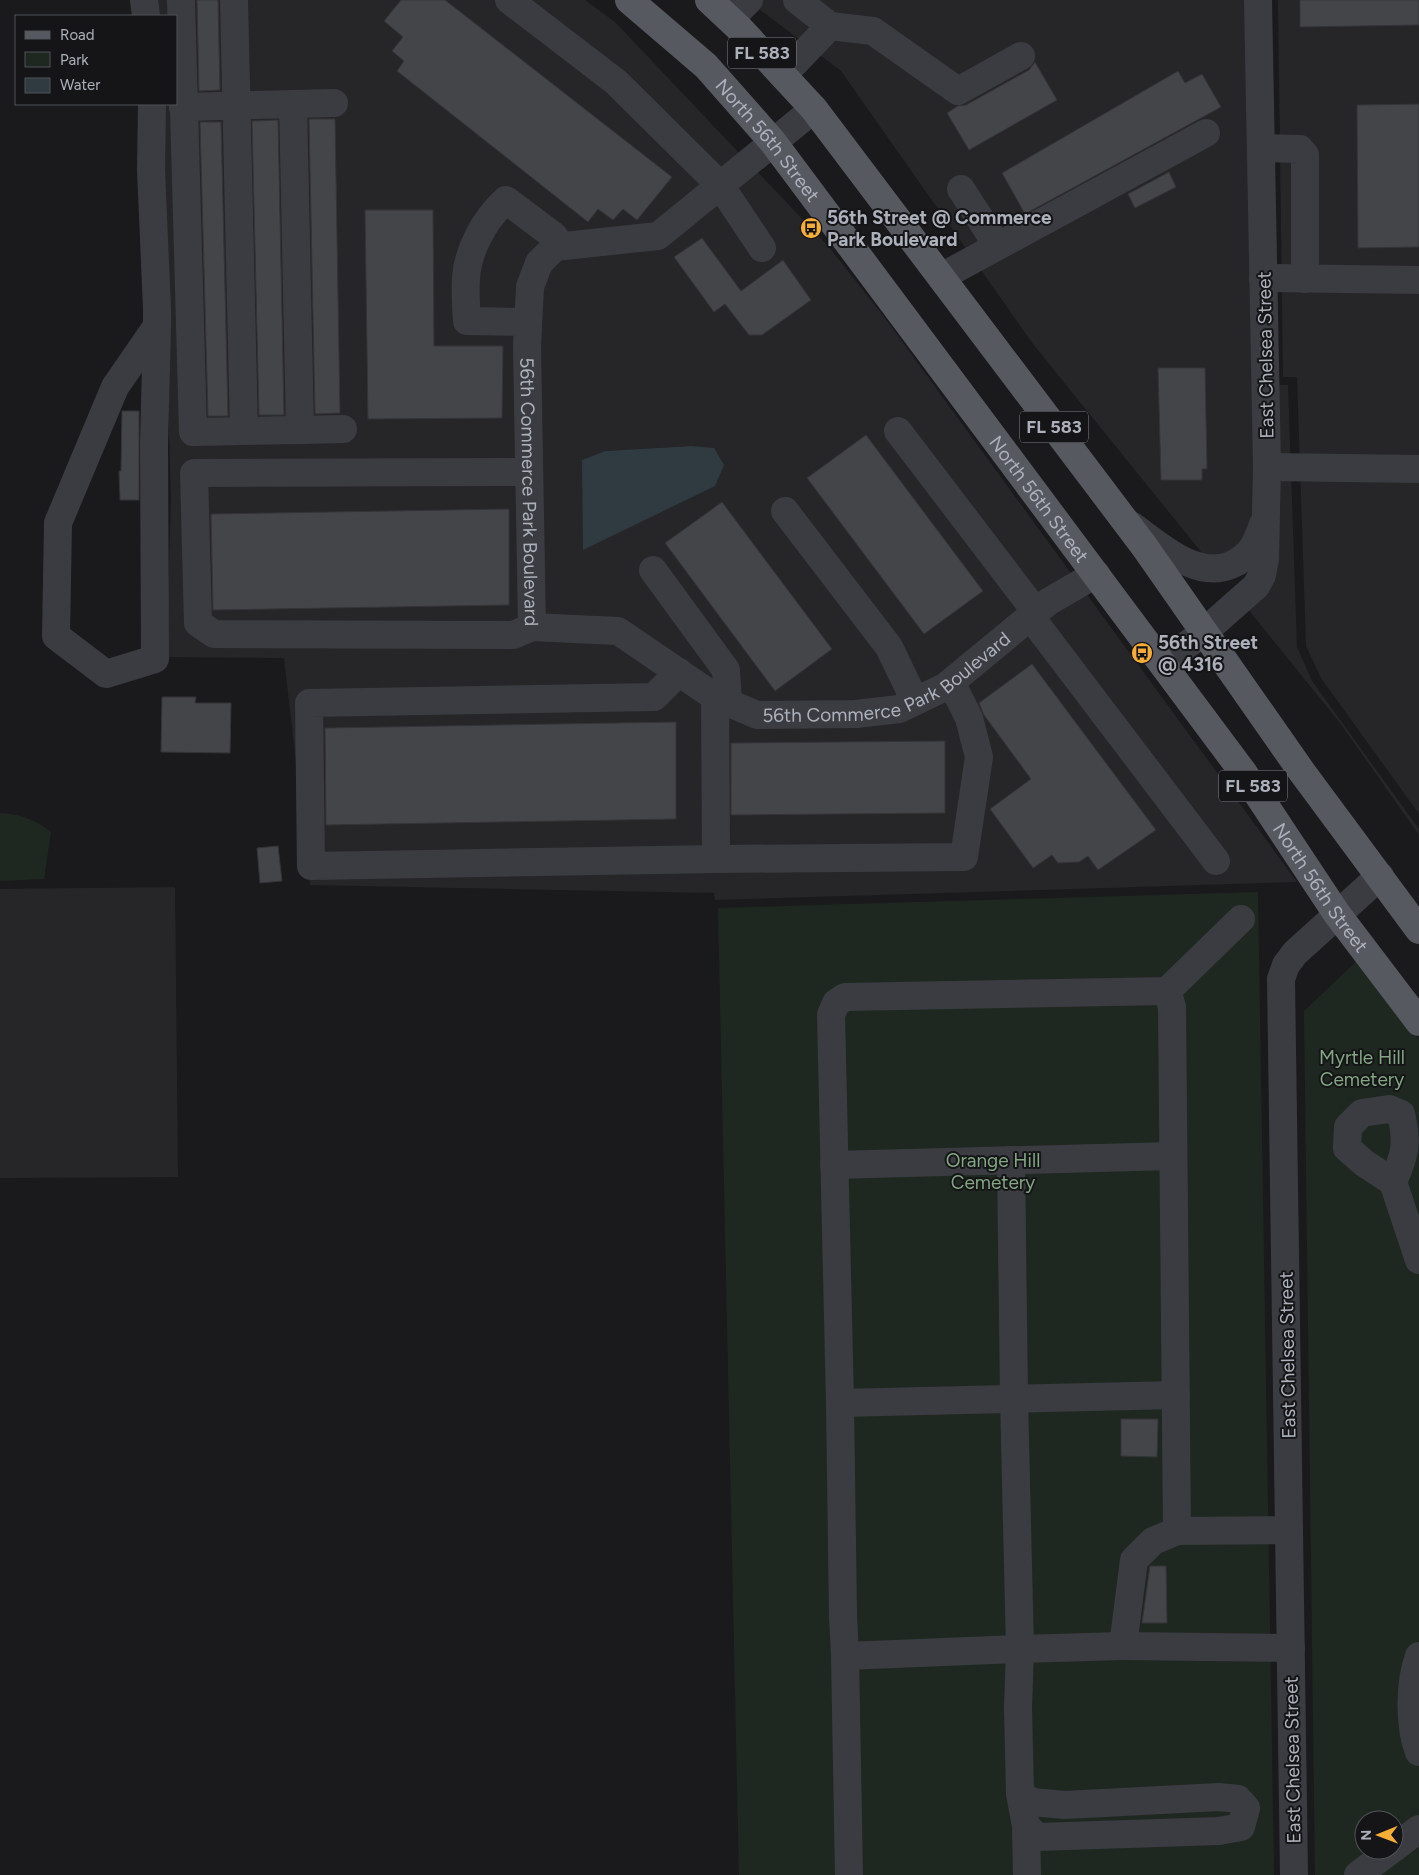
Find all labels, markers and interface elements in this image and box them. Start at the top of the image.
legend [15,15,178,105]
text: Road [60,26,95,44]
road number: FL 583 [728,38,796,68]
text: Park [60,51,89,69]
street label: North 56th Street [711,74,824,206]
text: Water [60,76,100,94]
place label: 56th Street @ Commerce Park Boulevard [827,206,1052,251]
bus stop icon: 56th Street @ Commerce Park Boulevard [799,216,823,240]
street label: East Chelsea Street [1253,271,1278,439]
street label: 56th Commerce Park Boulevard [515,357,543,627]
road number: FL 583 [1020,412,1088,442]
street label: North 56th Street [984,431,1094,567]
street label: 56th Commerce Park Boulevard [762,627,1015,727]
place label: 56th Street @ 4316 [1158,631,1258,676]
bus stop icon: 56th Street @ 4316 [1130,641,1154,665]
road number: FL 583 [1219,770,1287,801]
street label: North 56th Street [1268,819,1373,957]
park label: Myrtle Hill Cemetery [1319,1046,1405,1091]
park label: Orange Hill Cemetery [946,1149,1040,1194]
street label: East Chelsea Street [1275,1271,1300,1439]
street label: East Chelsea Street [1280,1676,1305,1844]
north arrow [1354,1810,1404,1860]
text: N [1358,1830,1375,1841]

